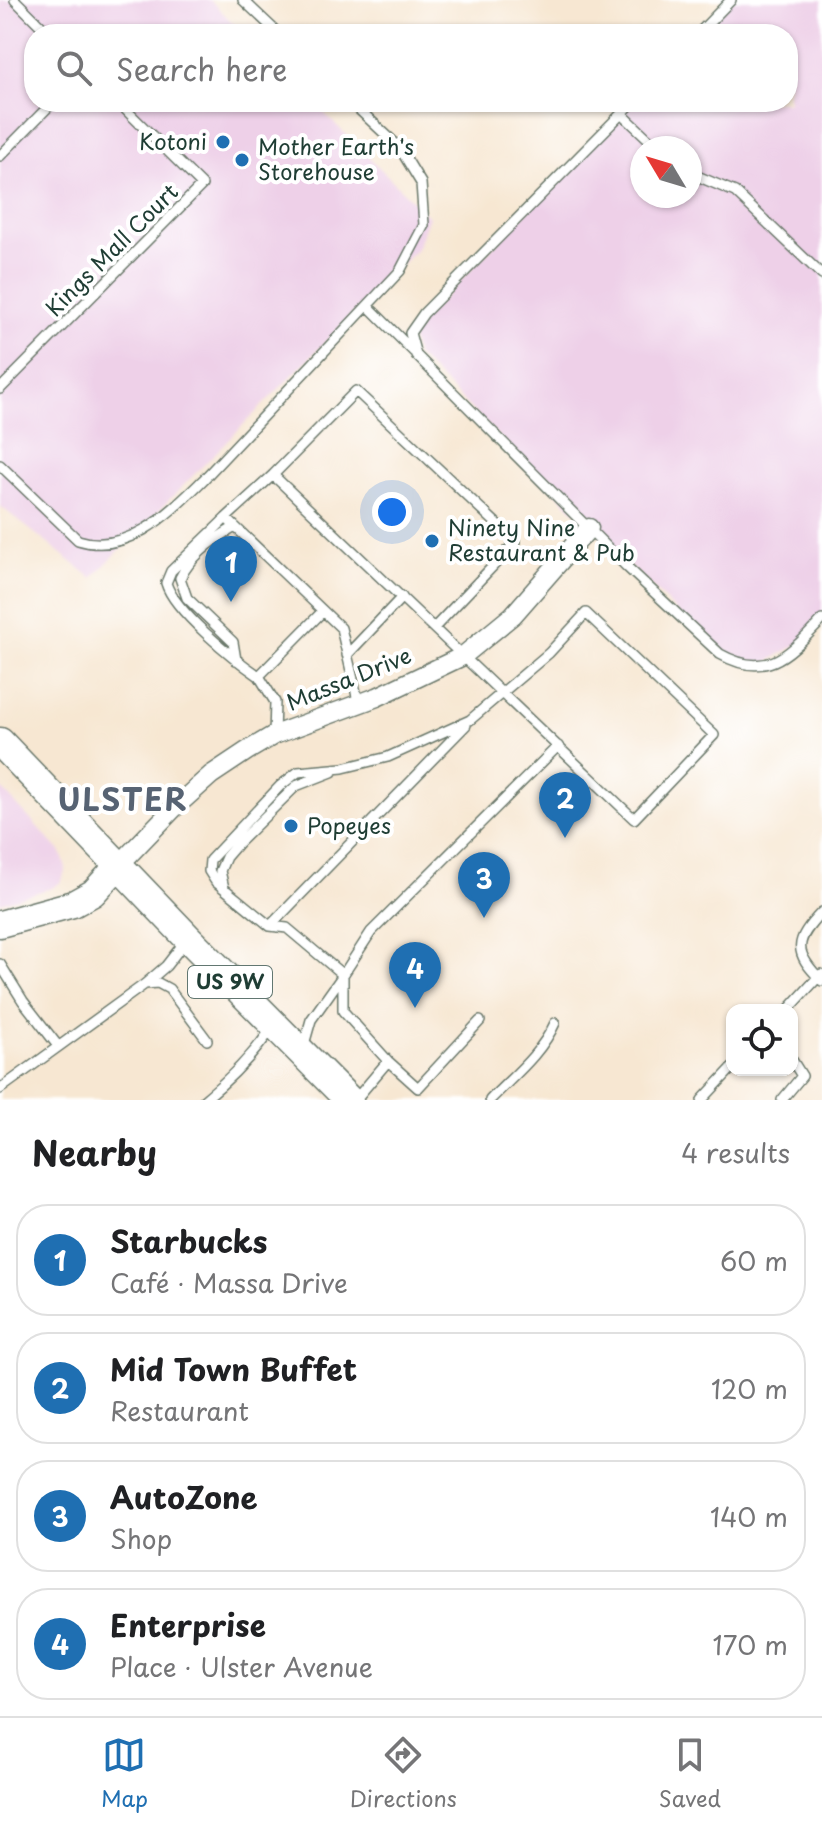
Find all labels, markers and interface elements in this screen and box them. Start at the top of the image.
search box [24,24,798,112]
icon: search [52,46,96,90]
text: Search here [116,46,288,91]
place label: Kotoni [139,124,207,157]
place label: Mother Earth's Storehouse [258,129,414,187]
marker: Kotoni [214,133,232,151]
north arrow [630,136,702,208]
marker: Mother Earth's Storehouse [233,151,251,169]
street label: Kings Mall Court [37,175,185,323]
your location [372,492,412,532]
place label: Ninety Nine Restaurant & Pub [448,510,635,568]
marker: Ninety Nine Restaurant & Pub [423,532,441,550]
pin: 1 [205,536,257,602]
street label: Massa Drive [281,638,416,718]
pin: 2 [539,772,591,838]
district label: ULSTER [57,776,189,821]
place label: Popeyes [307,808,391,841]
marker: Popeyes [282,817,300,835]
pin: 3 [458,852,510,918]
pin: 4 [389,942,441,1008]
road number: US 9W [188,966,272,998]
map controls [726,1004,798,1076]
button: locate [726,1004,798,1076]
text: Nearby [32,1126,157,1178]
text: 4 results [681,1133,790,1172]
text: Starbucks [110,1218,267,1263]
text: 1 [54,1241,66,1280]
text: 60 m [720,1241,788,1280]
text: Café · Massa Drive [110,1263,348,1302]
text: Mid Town Buffet [110,1346,357,1391]
text: 2 [51,1369,69,1408]
text: 120 m [711,1369,788,1408]
text: Restaurant [110,1391,249,1430]
text: AutoZone [110,1474,257,1519]
text: 3 [51,1497,69,1536]
text: 140 m [710,1497,788,1536]
text: Shop [110,1519,172,1558]
text: Enterprise [110,1602,266,1647]
text: 4 [51,1625,69,1664]
text: 170 m [713,1625,788,1664]
text: Place · Ulster Avenue [110,1647,373,1686]
tab: Map [101,1733,148,1814]
tab: Directions [350,1733,457,1814]
tab: Saved [659,1733,721,1814]

